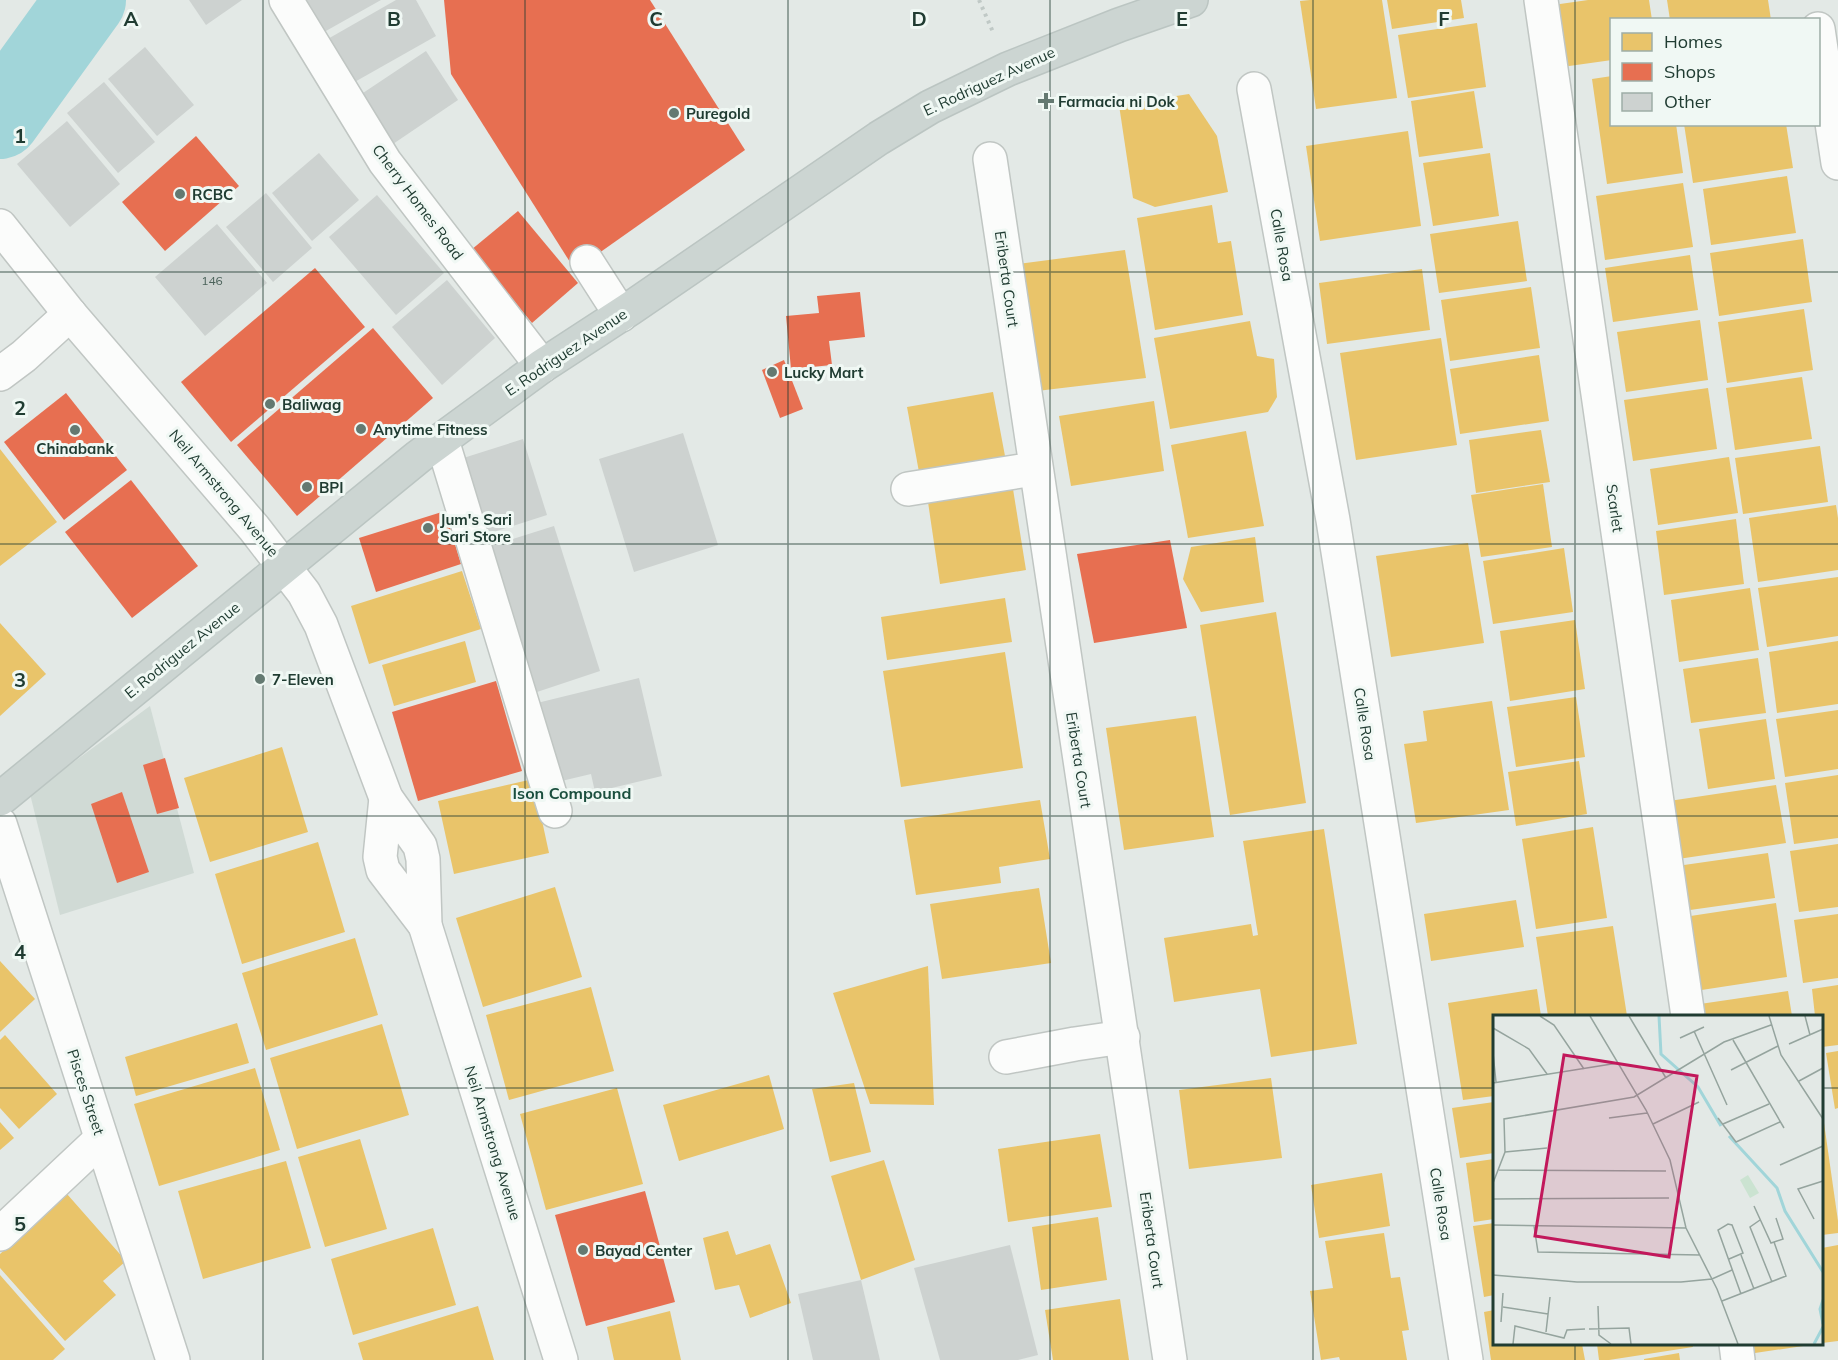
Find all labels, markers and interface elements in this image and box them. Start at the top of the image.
text: A [124,6,139,31]
text: B [387,6,401,31]
text: C [649,6,663,31]
text: D [911,6,927,31]
text: E [1176,6,1188,31]
text: F [1438,6,1450,31]
legend [1610,18,1820,126]
text: Homes [1664,30,1723,53]
street label: E. Rodriguez Avenue [920,42,1058,120]
text: Shops [1664,60,1716,83]
text: Other [1664,90,1712,113]
place label: Farmacia ni Dok [1058,92,1176,111]
marker: Farmacia ni Dok [1039,94,1053,108]
place label: Puregold [686,104,750,123]
marker: Puregold [667,106,681,120]
text: 1 [14,123,26,148]
street label: Cherry Homes Road [368,140,468,264]
place label: RCBC [192,185,233,204]
marker: RCBC [173,187,187,201]
street label: Calle Rosa [1266,207,1298,283]
street label: Eriberta Court [991,230,1023,328]
house number: 146 [201,273,223,288]
street label: E. Rodriguez Avenue [501,304,631,400]
place label: Lucky Mart [784,363,864,382]
marker: Lucky Mart [765,365,779,379]
text: 2 [14,395,26,420]
place label: Baliwag [282,395,341,414]
marker: Baliwag [263,397,277,411]
place label: Anytime Fitness [373,420,487,439]
marker: Anytime Fitness [354,422,368,436]
marker: Chinabank [68,423,82,437]
street label: Neil Armstrong Avenue [165,425,283,561]
place label: Chinabank [36,439,114,458]
place label: BPI [319,478,344,497]
marker: BPI [300,480,314,494]
street label: Scarlet [1602,483,1628,533]
place label: Jum's Sari Sari Store [440,510,512,546]
marker: Jum's Sari Sari Store [421,521,435,535]
street label: E. Rodriguez Avenue [121,598,243,702]
text: 3 [14,667,26,692]
place label: 7-Eleven [272,670,334,689]
marker: 7-Eleven [253,672,267,686]
street label: Calle Rosa [1350,686,1380,762]
street label: Eriberta Court [1062,711,1096,809]
district label: Ison Compound [513,783,631,803]
text: 4 [14,939,26,964]
inset map [1493,1015,1823,1345]
street label: Pisces Street [63,1047,109,1137]
street label: Neil Armstrong Avenue [460,1063,526,1223]
street label: Calle Rosa [1426,1166,1456,1242]
street label: Eriberta Court [1136,1191,1168,1289]
text: 5 [14,1211,26,1236]
place label: Bayad Center [595,1241,692,1260]
marker: Bayad Center [576,1243,590,1257]

